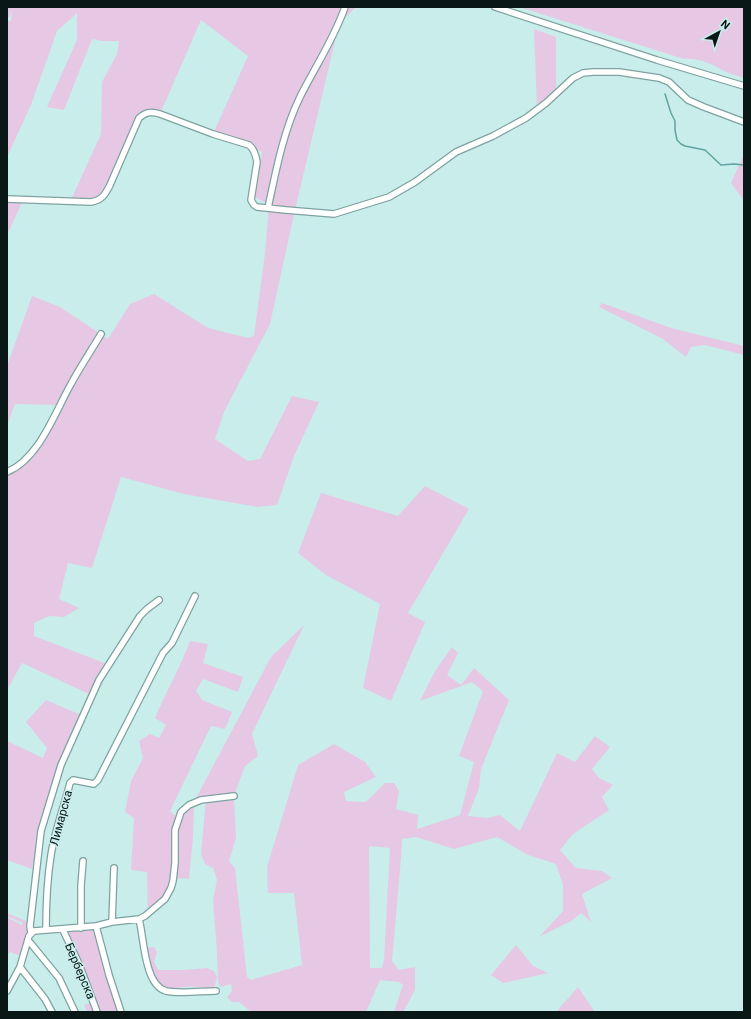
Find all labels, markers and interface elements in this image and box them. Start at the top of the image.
north arrow [699,12,739,52]
text: N [718,17,732,32]
street label: Лимарска [47,789,75,847]
street label: Берберска [62,941,98,1001]

